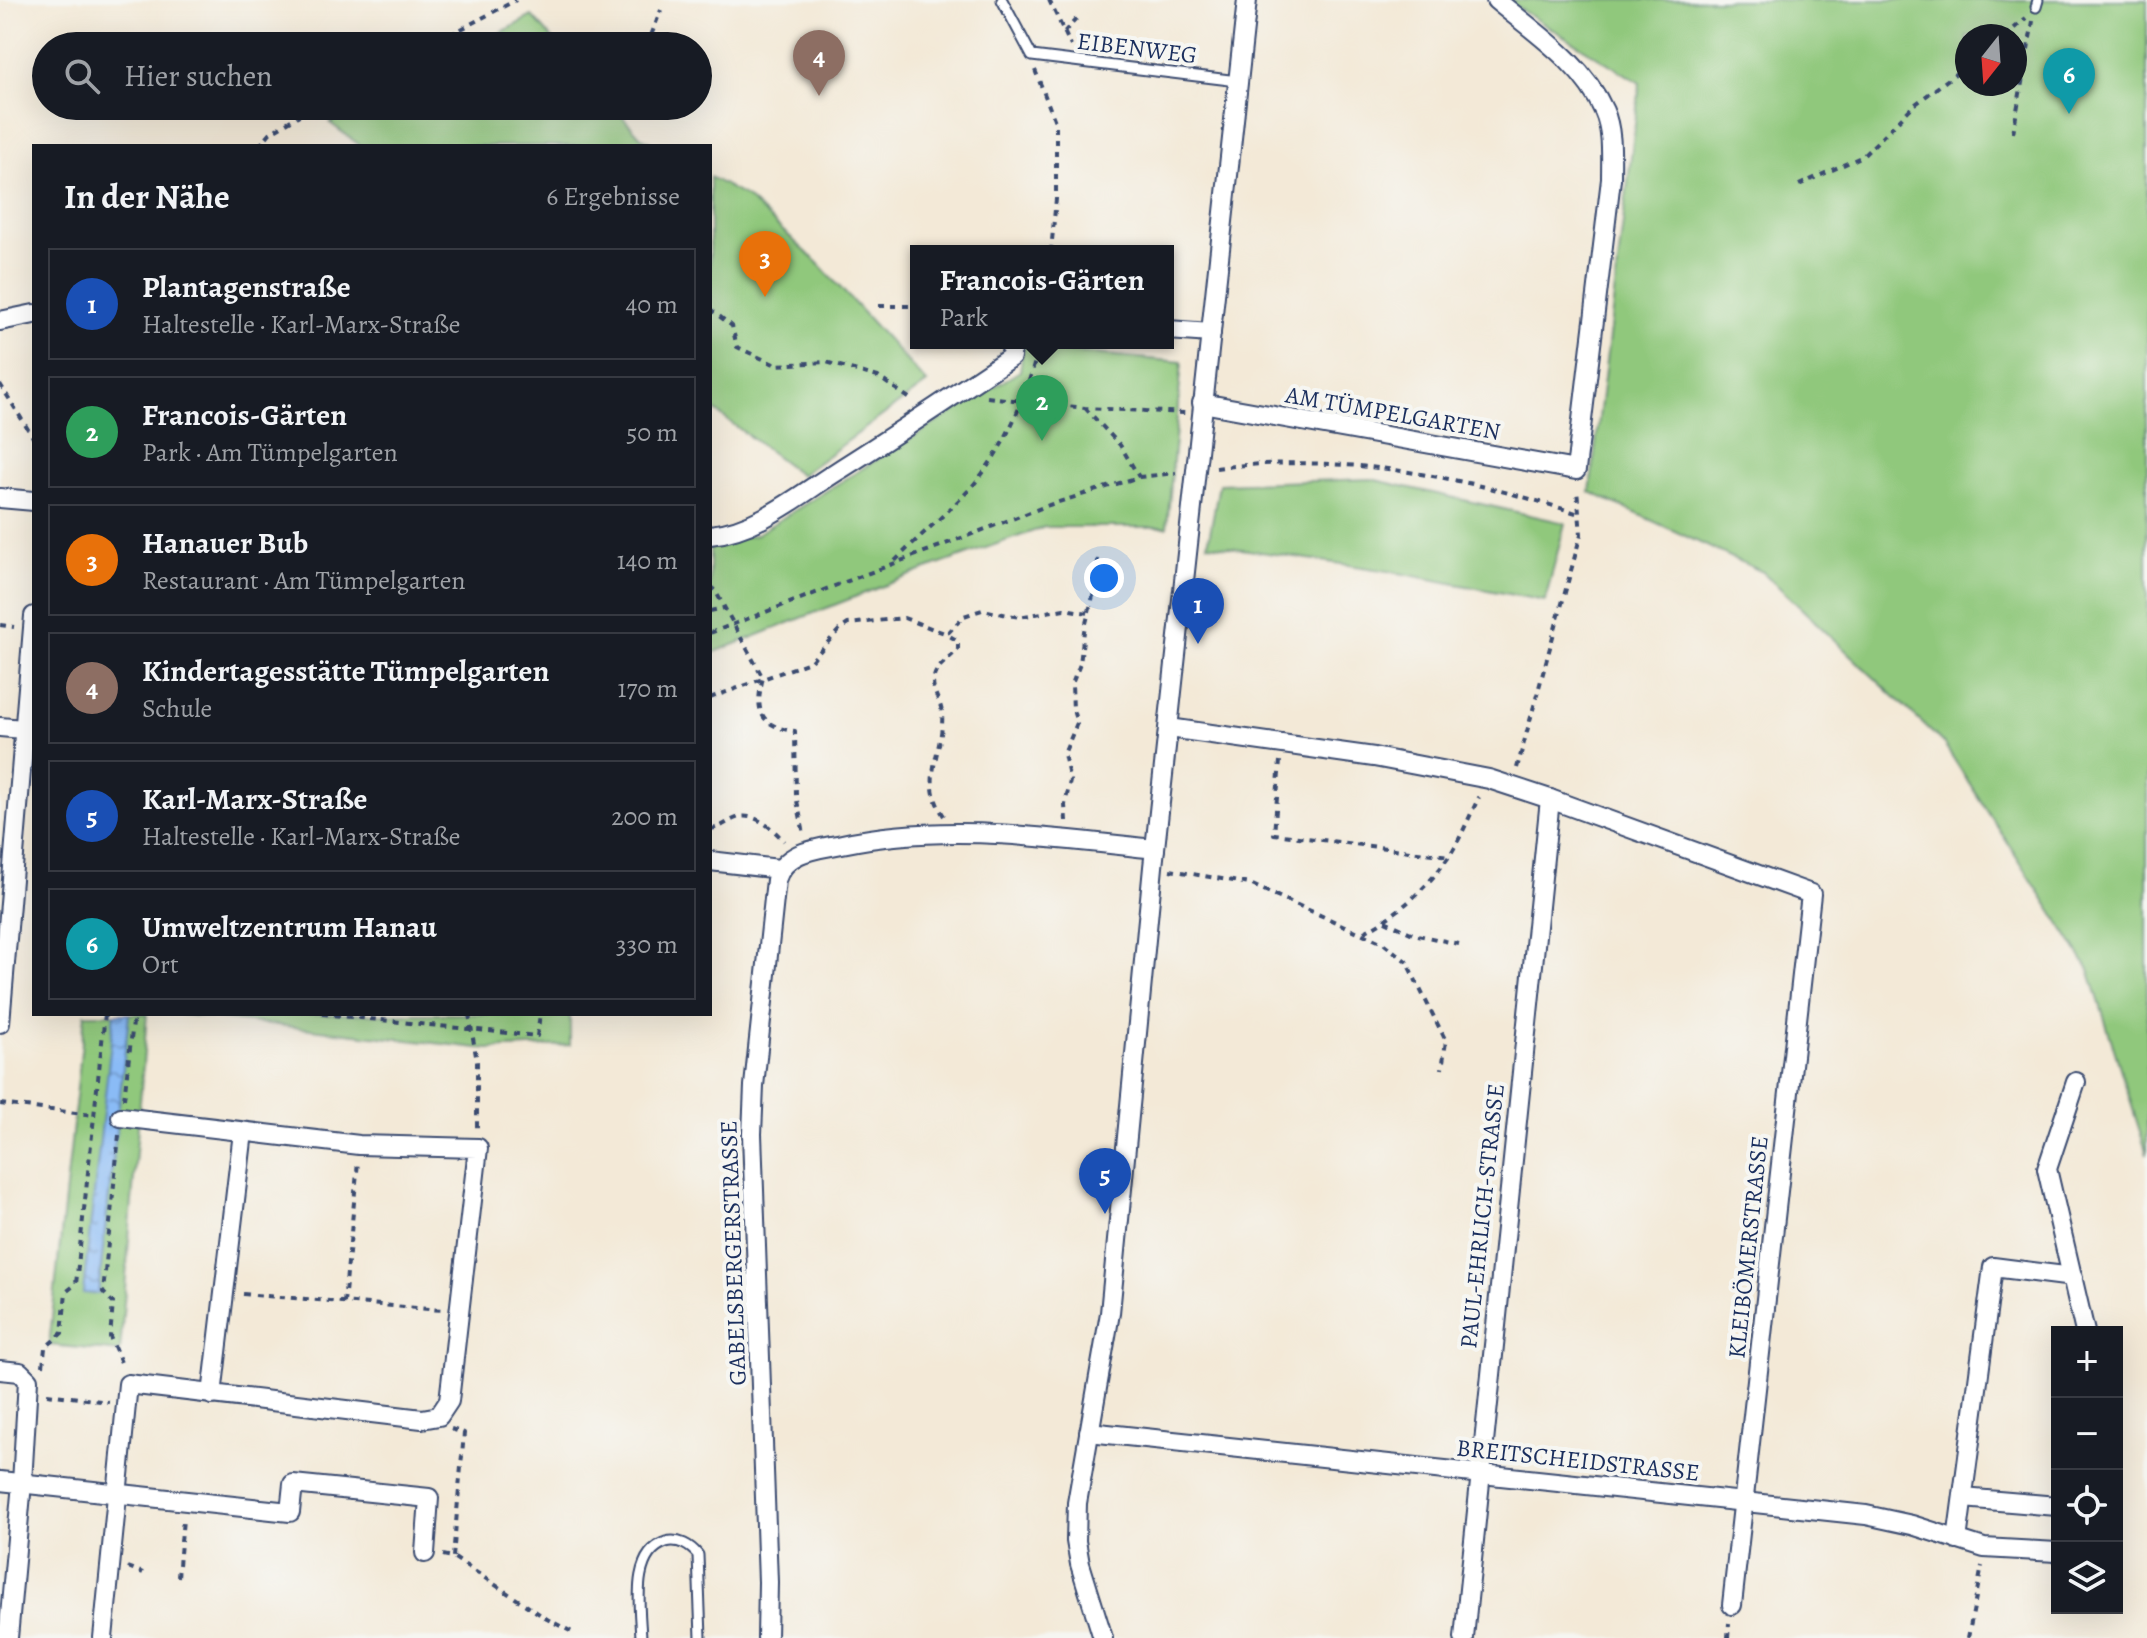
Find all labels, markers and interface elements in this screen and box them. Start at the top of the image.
north arrow [1955,24,2027,96]
street label: EIBENWEG [1075,25,1199,71]
pin: 4 [793,30,845,96]
search box [32,32,712,120]
pin: 6 [2043,48,2095,114]
icon: search [60,54,104,98]
text: Hier suchen [124,56,273,96]
text: In der Nähe [64,173,230,220]
text: 6 Ergebnisse [546,179,680,214]
pin: 3 [739,231,791,297]
popup [910,245,1174,349]
text: Francois-Gärten [939,260,1145,300]
text: Plantagenstraße [142,267,351,307]
text: 1 [87,287,97,322]
text: 40 m [626,287,678,322]
text: Park [939,300,988,335]
text: Haltestelle · Karl-Marx-Straße [142,307,460,342]
pin: 2 [1016,375,1068,441]
street label: AM TÜMPELGARTEN [1282,378,1503,448]
text: Francois-Gärten [142,395,347,435]
text: 2 [86,415,98,450]
text: 50 m [626,415,678,450]
text: Park · Am Tümpelgarten [142,435,398,470]
text: Hanauer Bub [142,523,308,563]
text: 3 [86,543,98,578]
text: 140 m [617,543,678,578]
your location [1084,558,1124,598]
text: Restaurant · Am Tümpelgarten [142,563,466,598]
pin: 1 [1172,578,1224,644]
text: Kindertagesstätte Tümpelgarten [142,651,549,691]
text: 4 [86,671,98,706]
text: 170 m [618,671,678,706]
text: Schule [142,691,212,726]
text: Karl-Marx-Straße [142,779,367,819]
text: 5 [86,799,98,834]
text: 200 m [611,799,678,834]
text: Haltestelle · Karl-Marx-Straße [142,819,460,854]
text: Umweltzentrum Hanau [142,907,437,947]
text: 6 [86,927,98,962]
text: 330 m [616,927,678,962]
text: Ort [142,947,179,982]
street label: PAUL-EHRLICH-STRASSE [1452,1082,1512,1350]
street label: GABELSBERGERSTRASSE [712,1120,754,1386]
street label: KLEIBÖMERSTRASSE [1720,1134,1776,1360]
pin: 5 [1079,1148,1131,1214]
map controls [2051,1326,2123,1614]
button: + [2051,1326,2123,1398]
button: − [2051,1398,2123,1470]
street label: BREITSCHEIDSTRASSE [1455,1431,1701,1489]
button: locate [2051,1470,2123,1542]
button: layers [2051,1542,2123,1614]

